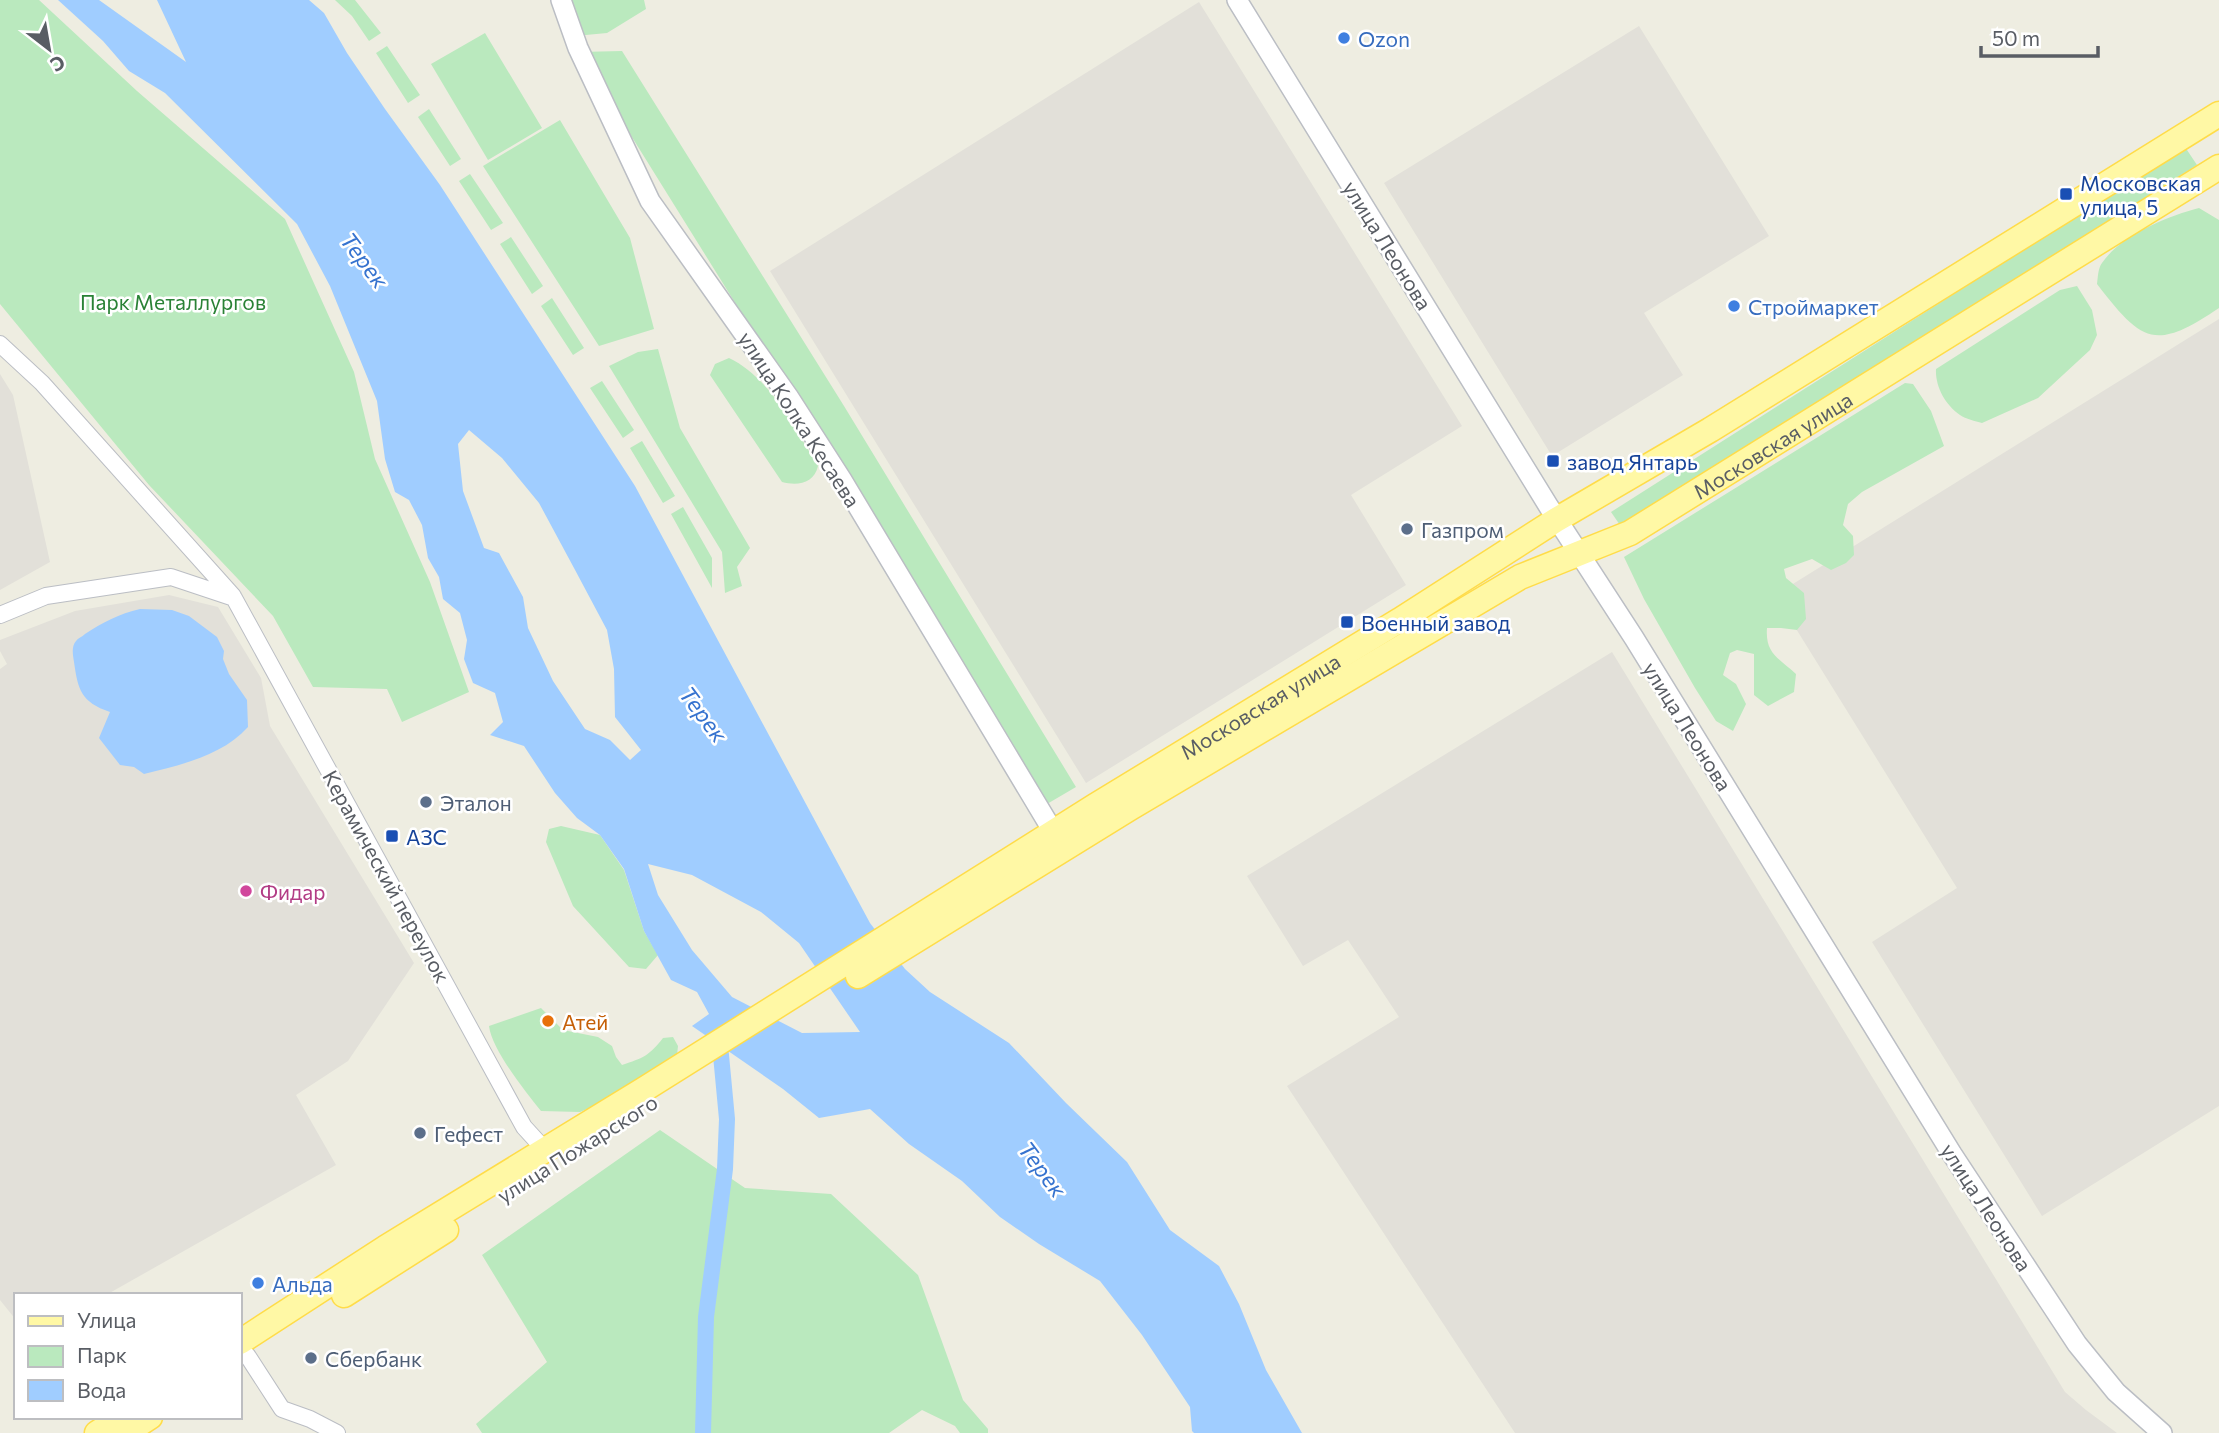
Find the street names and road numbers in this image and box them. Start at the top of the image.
street label: улица Леонова [1338,176,1438,314]
street label: улица Колка Кесаева [734,327,866,511]
street label: Московская улица [1688,386,1856,503]
street label: Московская улица [1175,647,1344,764]
street label: улица Леонова [1638,657,1738,795]
street label: Керамический переулок [318,766,456,986]
street label: улица Пожарского [492,1089,662,1207]
street label: улица Леонова [1936,1138,2038,1276]

